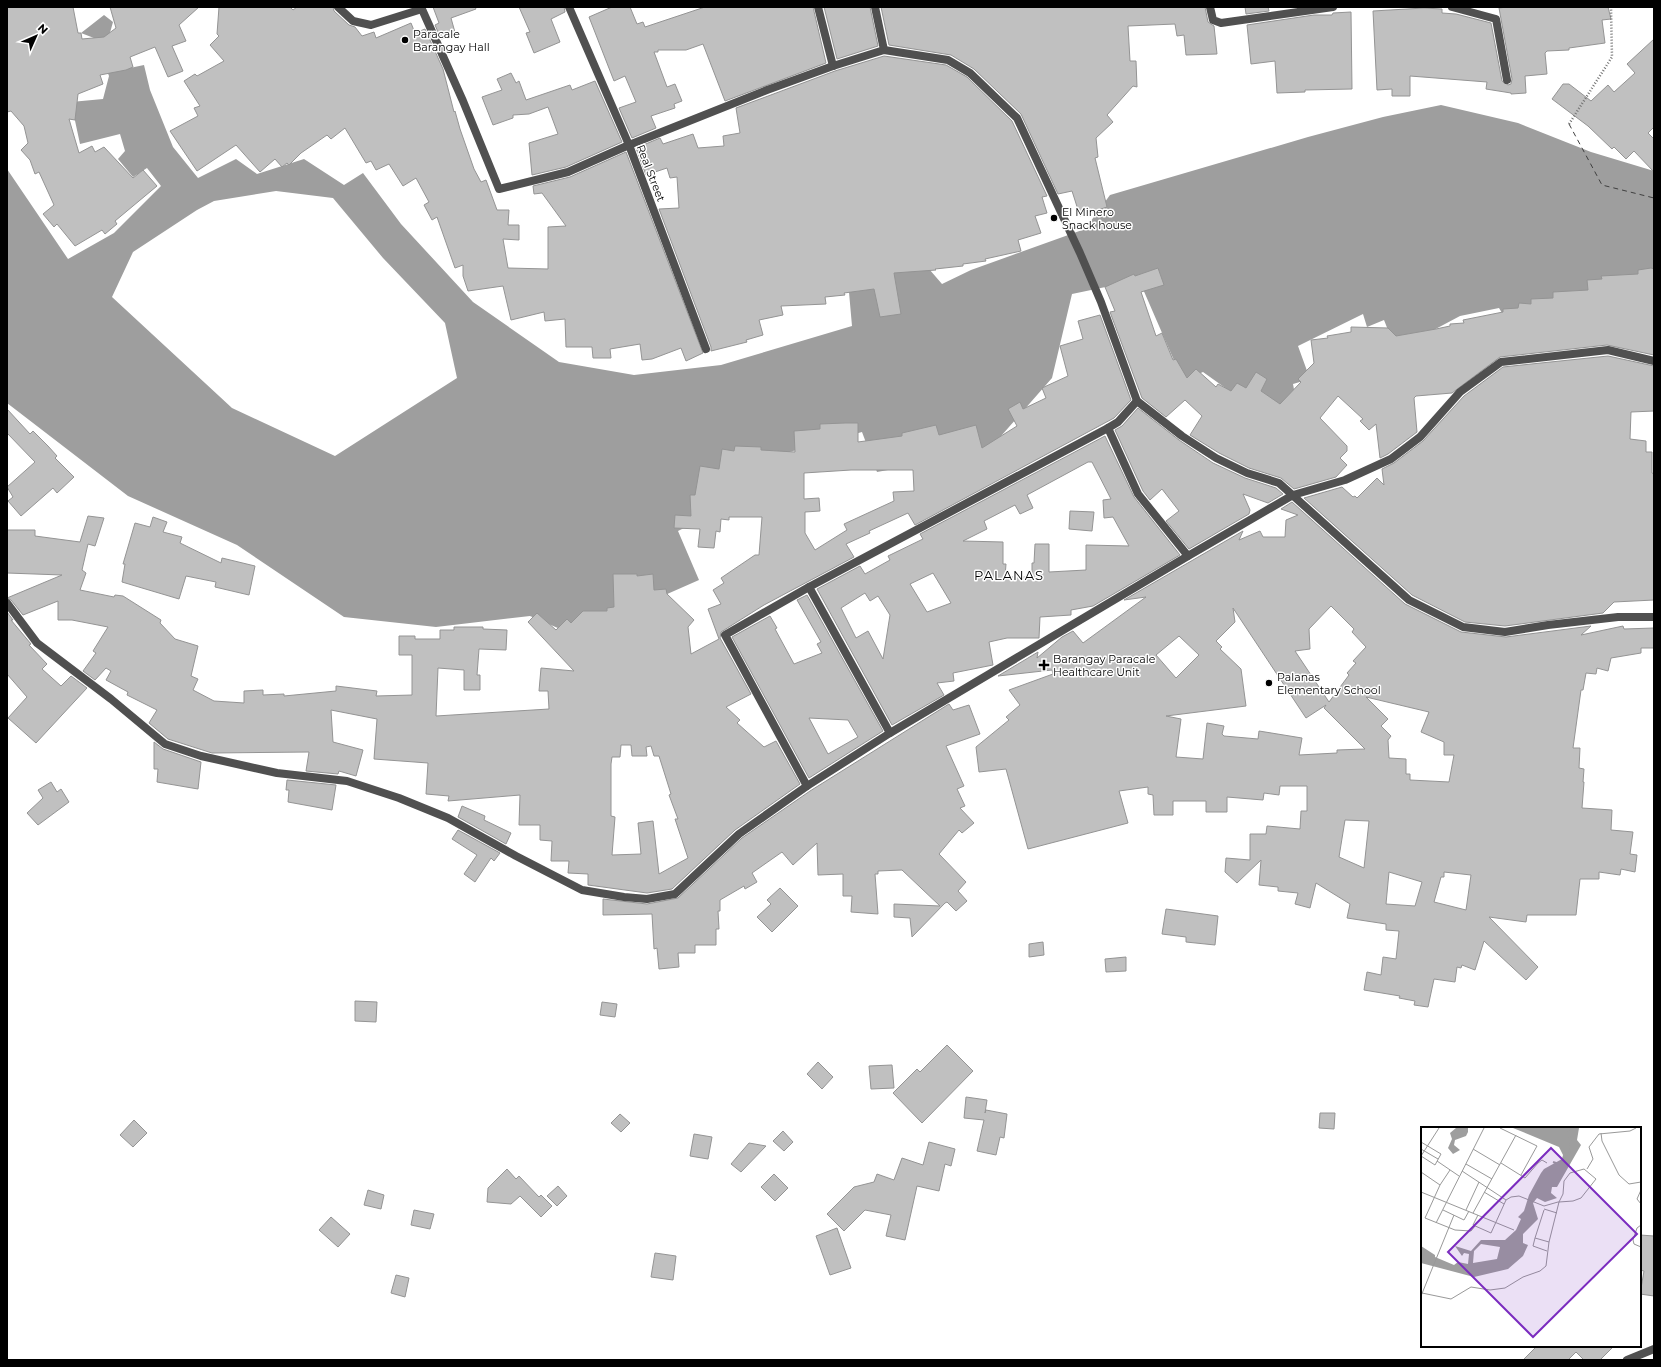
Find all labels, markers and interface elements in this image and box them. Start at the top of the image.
north arrow [16,16,56,56]
text: N [35,21,51,37]
place label: Paracale Barangay Hall [413,27,490,54]
marker: Paracale Barangay Hall [400,35,410,45]
street label: Real Street [634,142,668,204]
place label: El Minero Snack house [1062,205,1132,232]
marker: El Minero Snack house [1049,213,1059,223]
district label: PALANAS [974,567,1044,583]
place label: Barangay Paracale Healthcare Unit [1053,652,1156,679]
marker: Barangay Paracale Healthcare Unit [1038,659,1050,671]
place label: Palanas Elementary School [1277,670,1381,697]
marker: Palanas Elementary School [1264,678,1274,688]
inset map [1421,1127,1641,1347]

